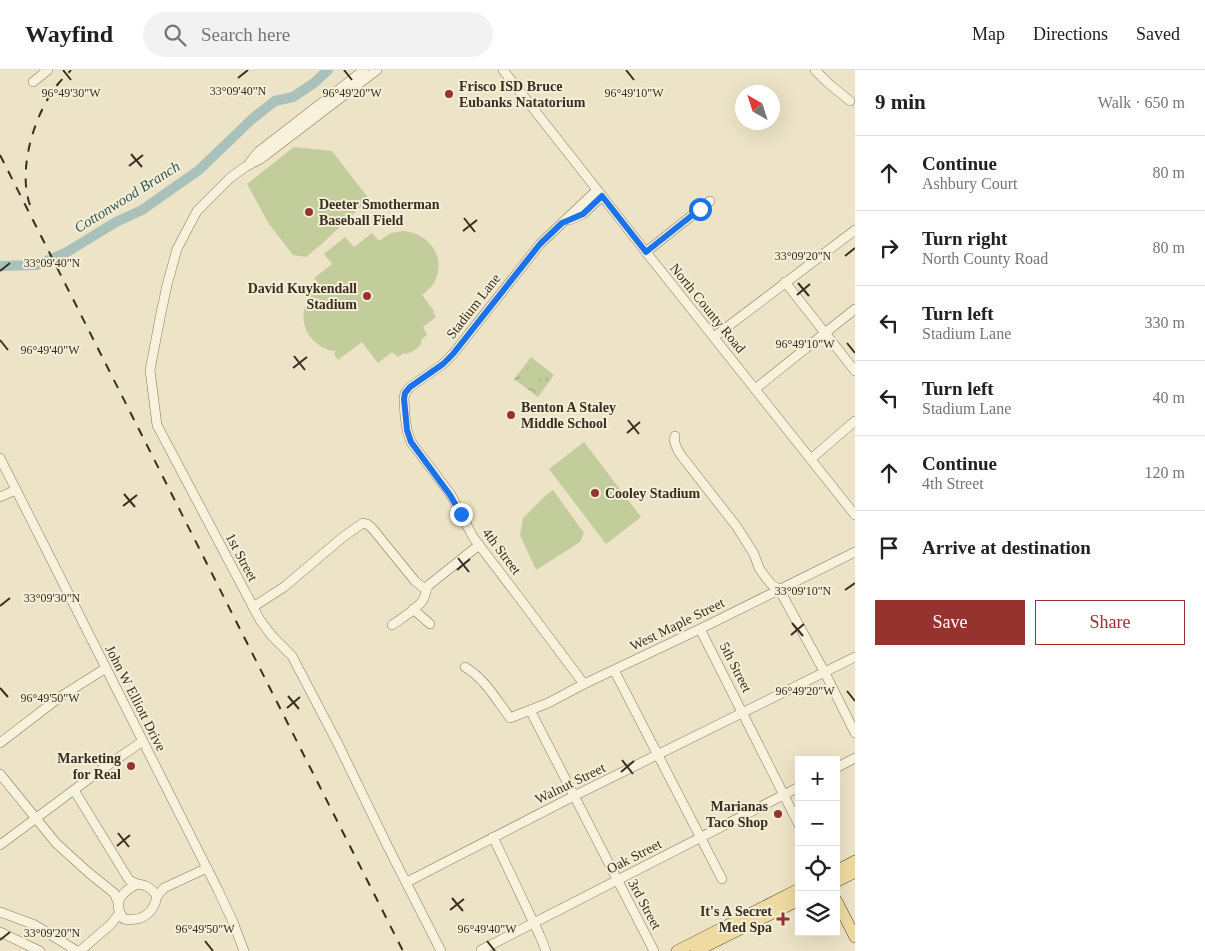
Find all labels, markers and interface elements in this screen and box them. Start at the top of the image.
search box [143,12,493,57]
text: Wayfind [25,21,113,47]
icon: search [161,21,189,49]
text: Search here [201,24,290,45]
text: Map [972,24,1005,44]
text: Directions [1033,24,1108,44]
text: Saved [1136,24,1180,44]
place label: Frisco ISD Bruce Eubanks Natatorium [459,79,586,110]
text: 33°09'40"N [210,84,267,98]
north arrow [735,85,780,130]
text: 96°49'30"W [41,86,101,100]
text: 96°49'20"W [322,86,382,100]
text: 96°49'10"W [604,86,664,100]
marker: Frisco ISD Bruce Eubanks Natatorium [443,88,455,100]
text: 9 min [875,90,926,114]
text: Walk · 650 m [1098,94,1185,111]
text: Continue [922,153,997,174]
water label: Cottonwood Branch [71,158,183,236]
icon: ahead [875,159,903,187]
text: 80 m [1153,164,1185,181]
text: Ashbury Court [922,175,1018,192]
place label: Deeter Smotherman Baseball Field [319,197,440,228]
route start [689,198,712,221]
marker: Deeter Smotherman Baseball Field [303,206,315,218]
text: Turn right [922,228,1007,249]
icon: right [875,234,903,262]
text: 80 m [1153,239,1185,256]
text: 33°09'20"N [775,249,832,263]
text: North County Road [922,250,1048,267]
text: 33°09'40"N [24,256,81,270]
street label: North County Road [667,261,748,356]
street label: Stadium Lane [443,271,503,342]
place label: David Kuykendall Stadium [248,281,357,312]
marker: David Kuykendall Stadium [361,290,373,302]
text: Turn left [922,303,994,324]
icon: left [875,309,903,337]
text: 330 m [1145,314,1185,331]
text: Stadium Lane [922,325,1011,342]
text: 96°49'10"W [775,337,835,351]
text: 96°49'40"W [20,343,80,357]
text: Turn left [922,378,994,399]
icon: left [875,384,903,412]
text: 40 m [1153,389,1185,406]
place label: Benton A Staley Middle School [521,400,616,431]
text: Stadium Lane [922,400,1011,417]
marker: Benton A Staley Middle School [505,409,517,421]
text: Continue [922,453,997,474]
icon: ahead [875,459,903,487]
text: 120 m [1145,464,1185,481]
text: 4th Street [922,475,984,492]
place label: Cooley Stadium [605,486,701,501]
marker: Cooley Stadium [589,487,601,499]
route end [450,503,473,526]
street label: 4th Street [479,525,524,577]
street label: 1st Street [223,531,261,584]
icon: arrive [875,534,903,562]
text: Arrive at destination [922,537,1091,558]
text: 33°09'10"N [775,584,832,598]
text: 33°09'30"N [24,591,81,605]
street label: West Maple Street [628,595,727,654]
button: Save [875,600,1025,645]
button: Share [1035,600,1185,645]
street label: 5th Street [717,640,755,695]
street label: John W Elliott Drive [102,643,169,754]
text: 96°49'20"W [775,684,835,698]
text: 96°49'50"W [20,691,80,705]
place label: Marketing for Real [57,751,121,782]
map controls [795,756,840,936]
button: + [795,756,840,801]
marker: Marketing for Real [125,760,137,772]
street label: Walnut Street [533,760,608,807]
place label: Marianas Taco Shop [706,799,769,830]
button: − [795,801,840,846]
marker: Marianas Taco Shop [772,808,784,820]
street label: Oak Street [604,836,664,877]
button: locate [795,846,840,891]
street label: 3rd Street [625,877,664,932]
button: layers [795,891,840,936]
place label: It's A Secret Med Spa [700,904,772,935]
marker: It's A Secret Med Spa [776,912,790,926]
text: 96°49'50"W [175,922,235,936]
text: 96°49'40"W [457,922,517,936]
text: 33°09'20"N [24,926,81,940]

